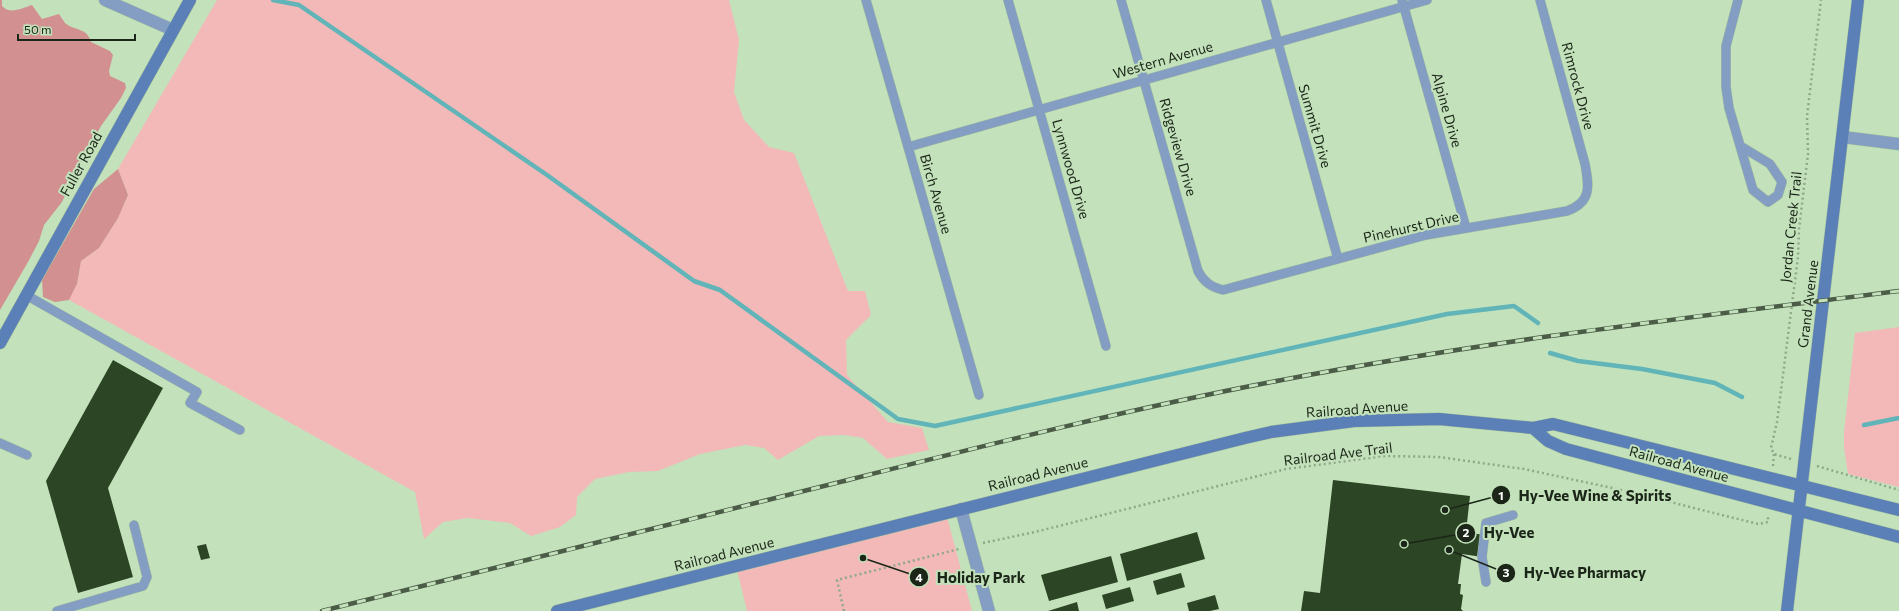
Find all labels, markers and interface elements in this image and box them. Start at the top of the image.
scale bar [18,16,135,42]
text: 50 m [24,22,52,36]
street label: Western Avenue [1111,37,1215,82]
street label: Rimrock Drive [1559,40,1598,131]
street label: Alpine Drive [1429,71,1466,149]
street label: Summit Drive [1295,82,1336,170]
street label: Ridgeview Drive [1156,96,1201,198]
street label: Lynnwood Drive [1049,117,1094,221]
street label: Fuller Road [56,129,105,199]
street label: Birch Avenue [917,152,956,236]
street label: Jordan Creek Trail [1776,171,1805,283]
street label: Pinehurst Drive [1361,207,1460,246]
street label: Grand Avenue [1794,259,1821,349]
street label: Railroad Avenue [1305,396,1409,421]
street label: Railroad Ave Trail [1283,438,1393,469]
street label: Railroad Avenue [1628,442,1731,485]
street label: Railroad Avenue [986,453,1090,494]
callout: Hy-Vee Wine & Spirits [1491,482,1680,509]
text: Hy-Vee Wine & Spirits [1519,486,1671,504]
text: 1 [1498,488,1504,502]
callout: Hy-Vee [1456,519,1542,546]
text: Hy-Vee [1484,523,1534,541]
text: 2 [1463,525,1470,539]
street label: Railroad Avenue [672,533,776,574]
callout: Hy-Vee Pharmacy [1496,559,1654,586]
text: Hy-Vee Pharmacy [1524,563,1647,581]
callout: Holiday Park [909,564,1033,591]
text: 3 [1503,565,1510,579]
text: Holiday Park [937,568,1026,586]
text: 4 [915,570,923,584]

